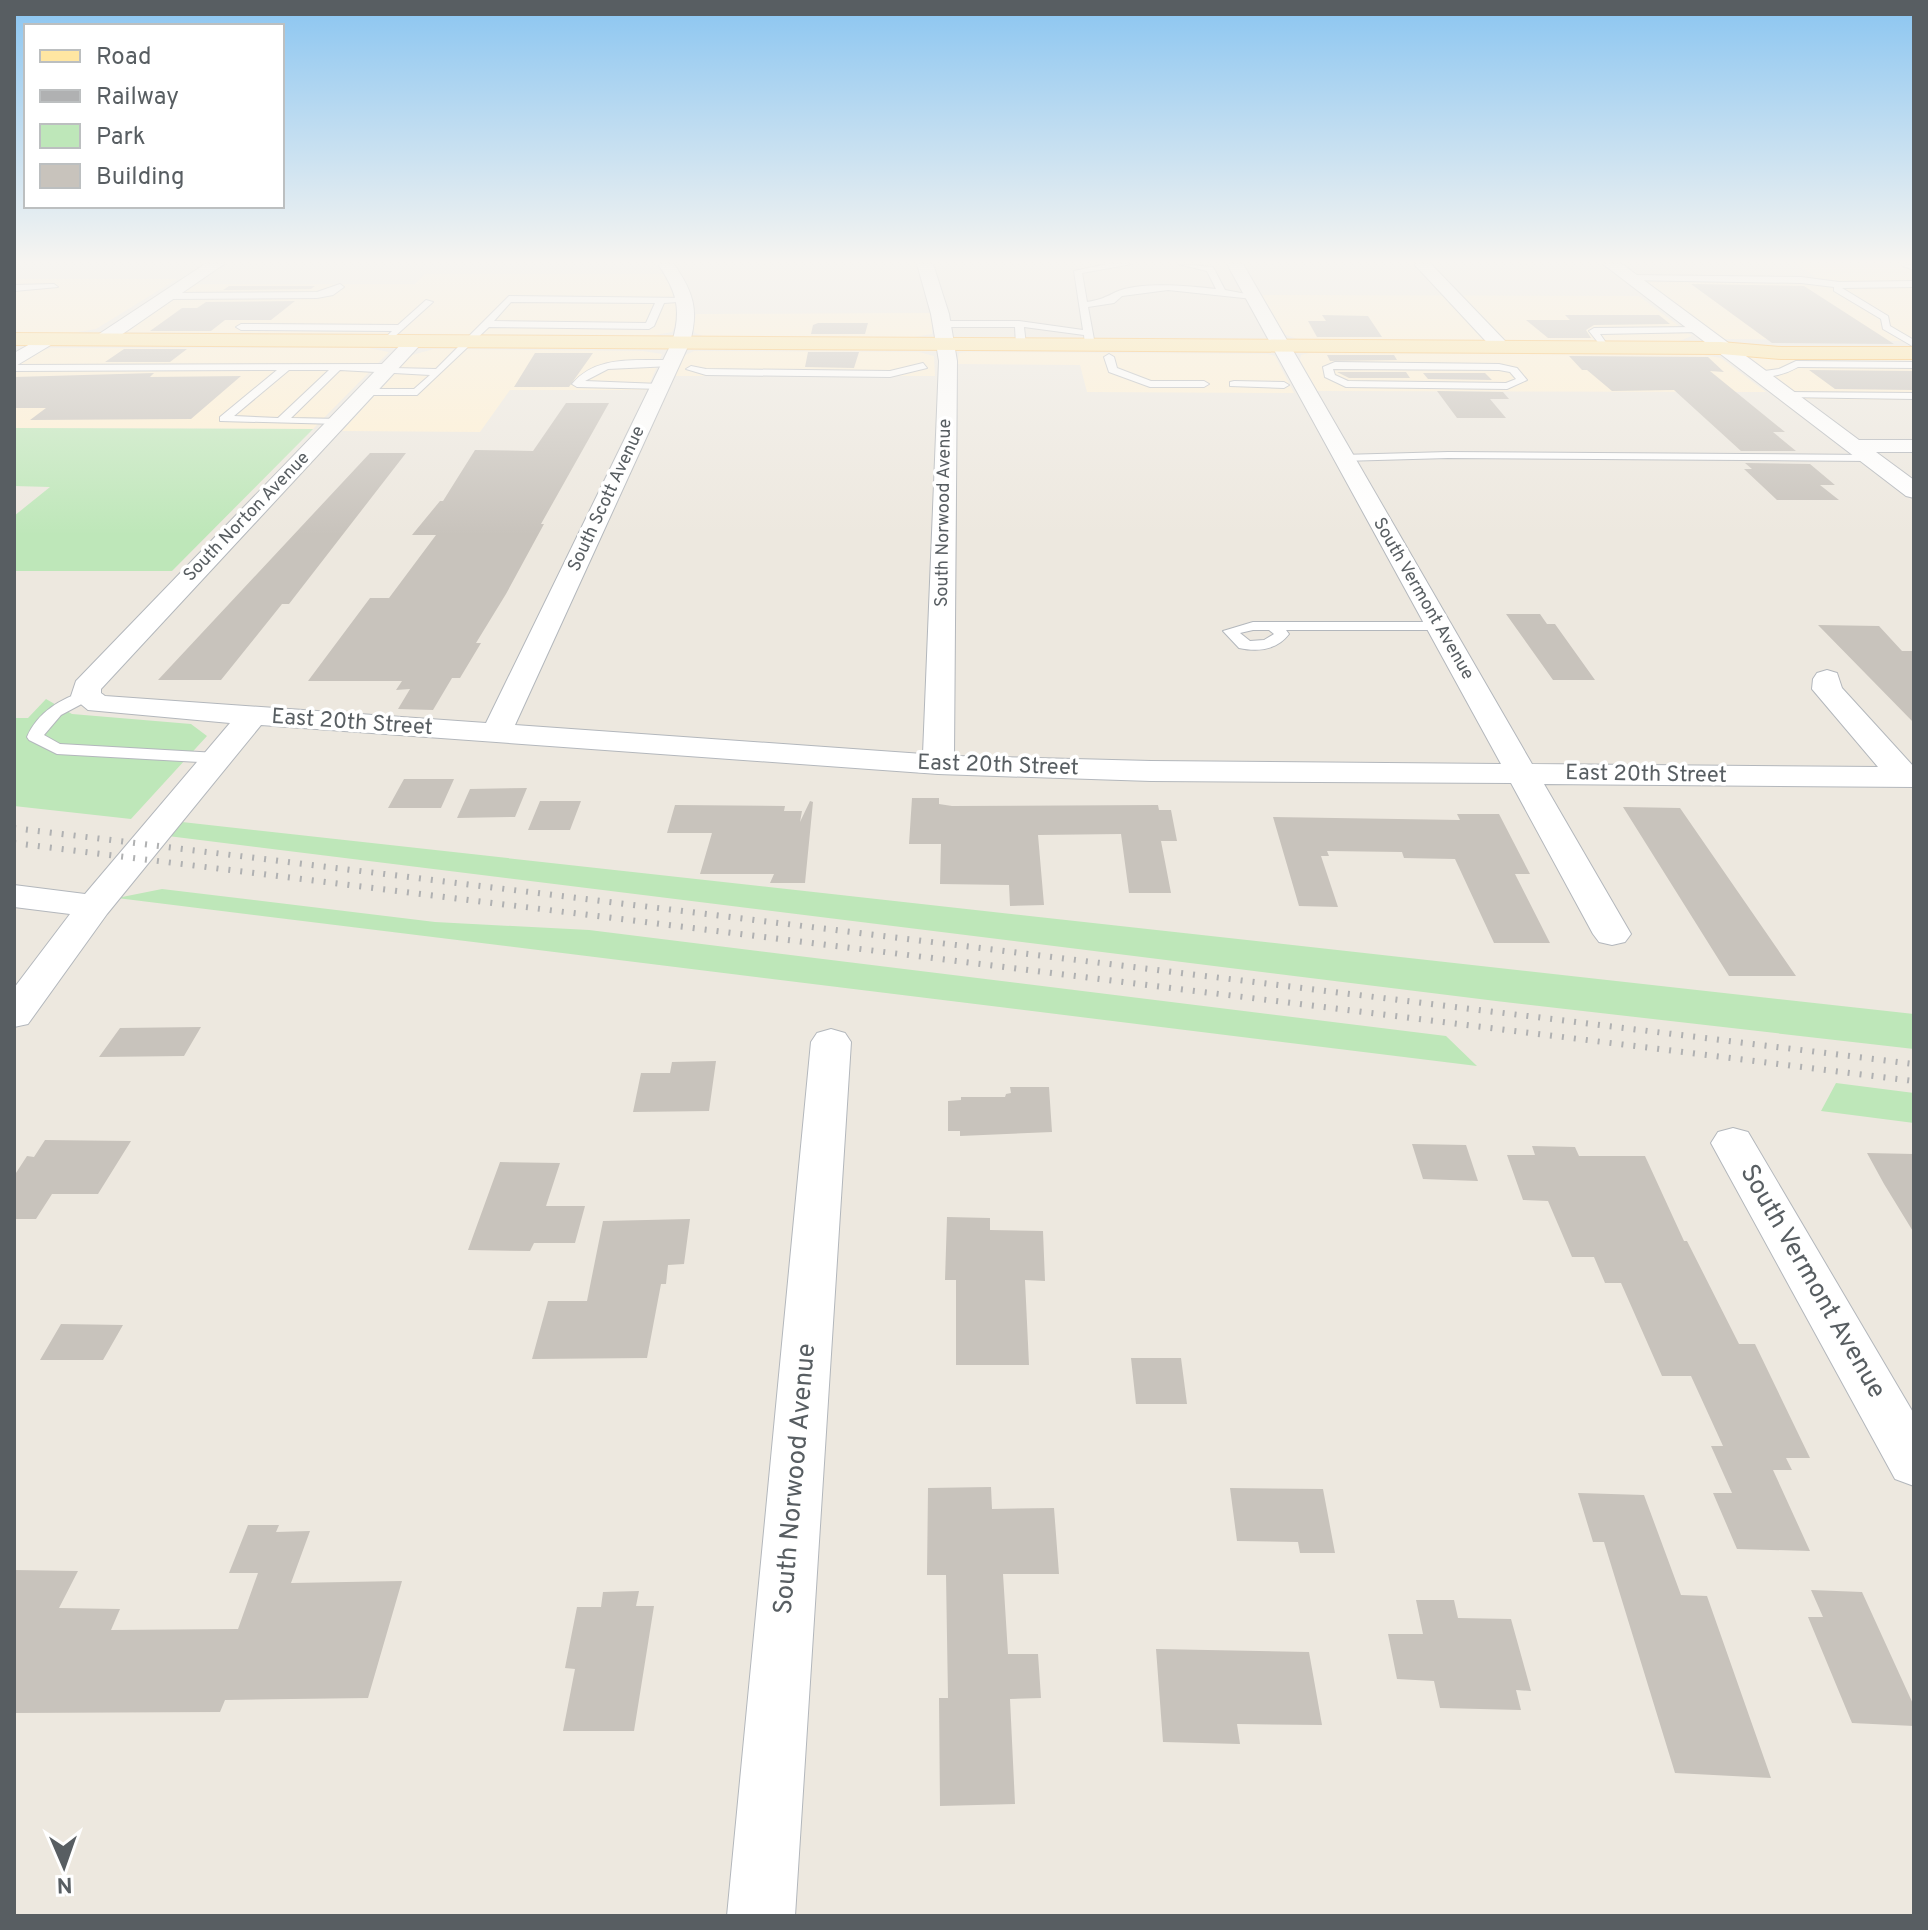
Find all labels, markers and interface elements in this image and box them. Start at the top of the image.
legend [24,24,284,208]
text: Road [96,43,152,73]
text: Railway [96,83,179,113]
text: Park [96,123,146,153]
text: Building [96,163,185,193]
street label: South Norwood Avenue [931,419,957,607]
street label: South Scott Avenue [563,423,651,575]
street label: South Norton Avenue [179,447,315,587]
street label: South Vermont Avenue [1367,514,1479,684]
street label: East 20th Street [270,704,434,742]
street label: East 20th Street [917,750,1079,782]
street label: East 20th Street [1565,760,1727,790]
street label: South Vermont Avenue [1731,1159,1893,1405]
street label: South Norwood Avenue [768,1342,824,1616]
north arrow [24,1826,104,1906]
text: N [56,1870,73,1897]

